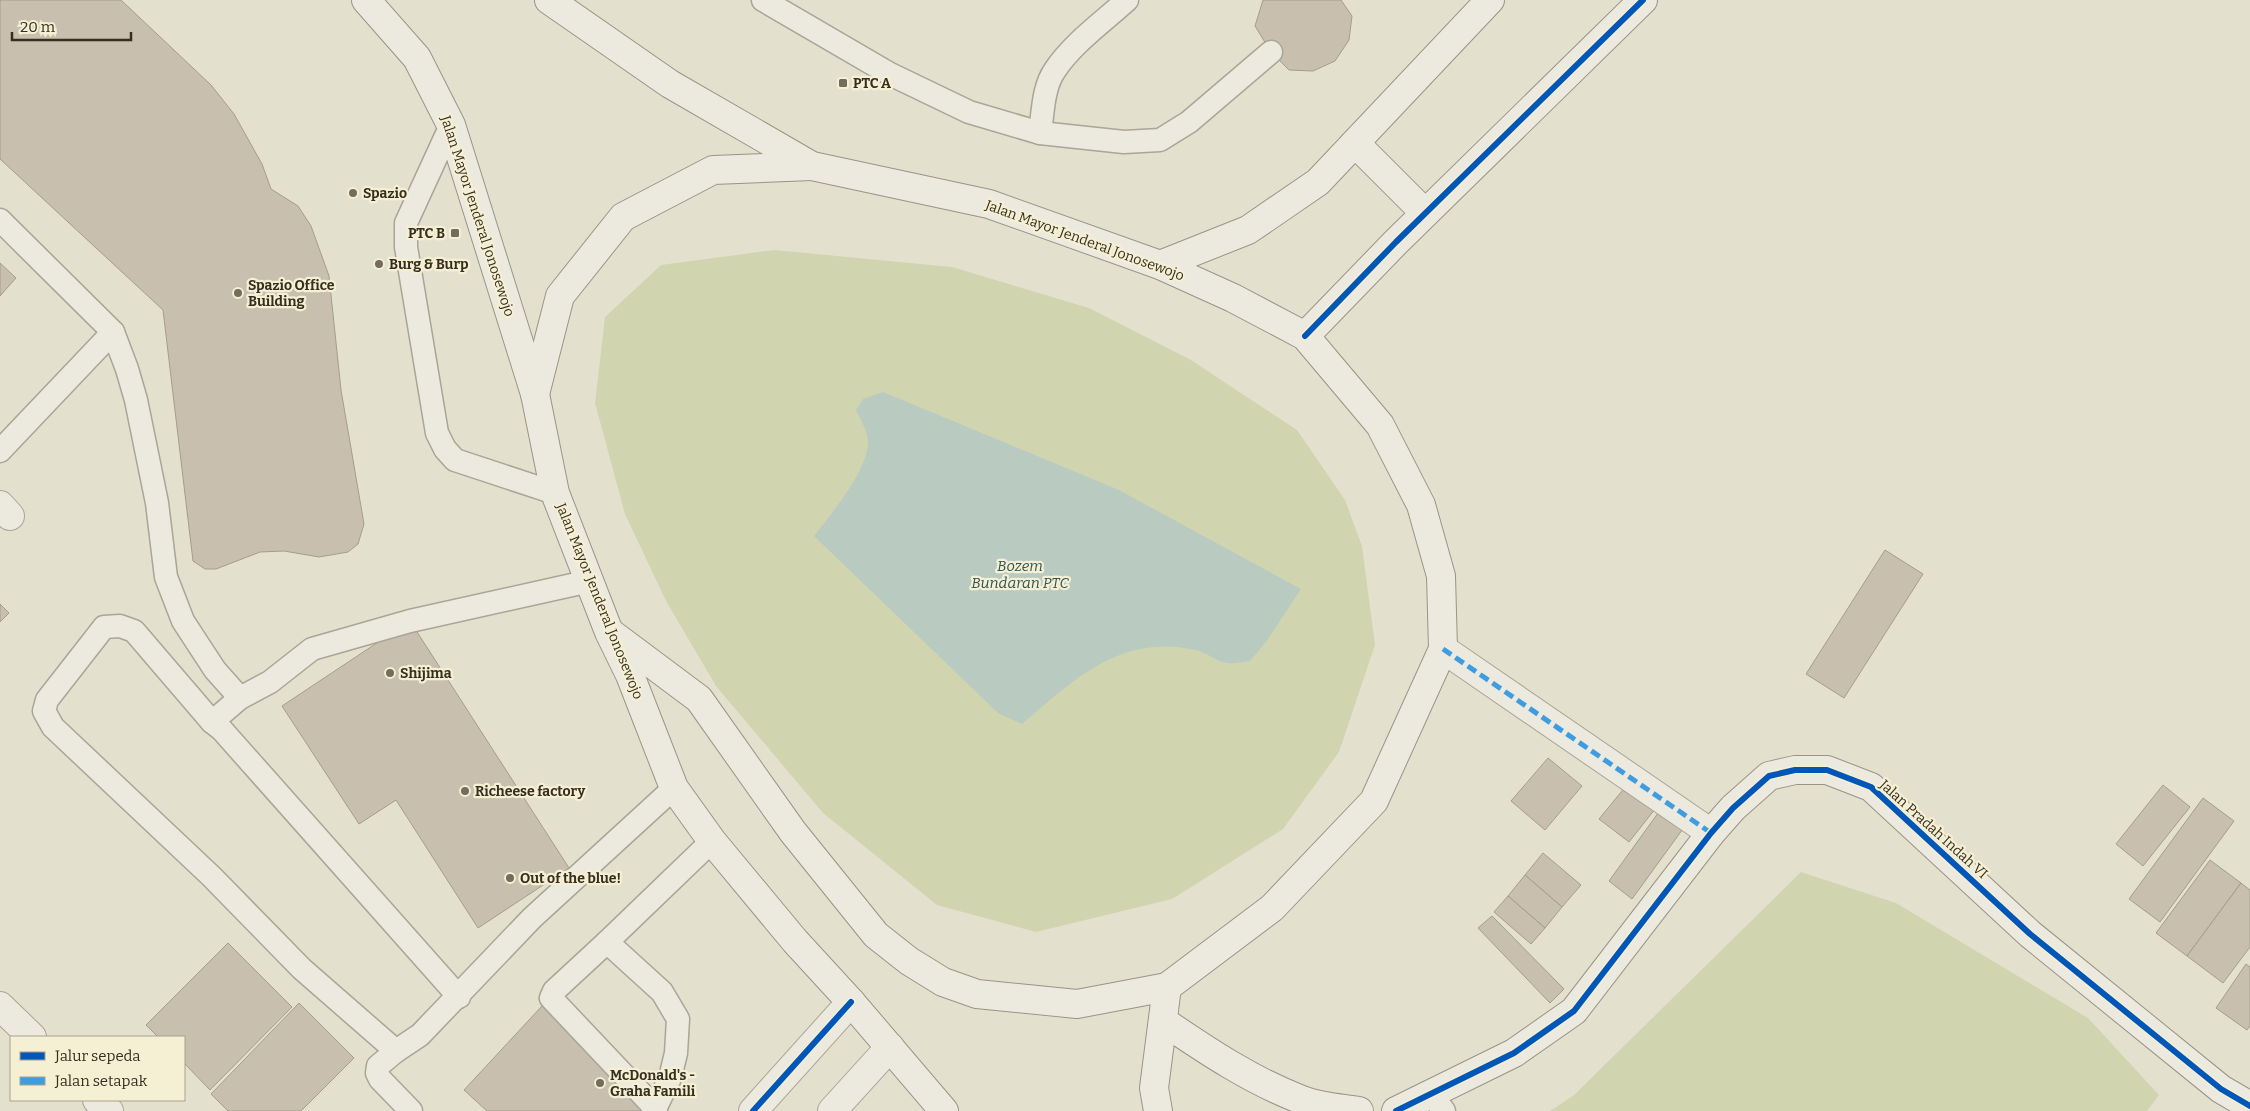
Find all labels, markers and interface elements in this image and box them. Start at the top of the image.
scale bar [12,10,131,42]
text: 20 m [20,18,56,36]
place label: PTC A [853,75,891,92]
marker: PTC A [837,77,849,89]
street label: Jalan Mayor Jenderal Jonosewojo [437,113,518,319]
place label: Spazio [363,185,407,202]
marker: Spazio [347,187,359,199]
street label: Jalan Mayor Jenderal Jonosewojo [982,196,1187,284]
place label: PTC B [408,225,445,242]
marker: PTC B [449,227,461,239]
place label: Burg & Burp [389,256,469,273]
marker: Burg & Burp [373,258,385,270]
place label: Spazio Office Building [248,277,335,310]
marker: Spazio Office Building [232,287,244,299]
street label: Jalan Mayor Jenderal Jonosewojo [552,500,647,702]
water label: Bozem Bundaran PTC [971,557,1069,592]
place label: Shijima [400,665,452,682]
marker: Shijima [384,667,396,679]
street label: Jalan Pradah Indah VI [1875,776,1991,882]
place label: Richeese factory [475,783,585,800]
marker: Richeese factory [459,785,471,797]
place label: Out of the blue! [520,870,621,887]
marker: Out of the blue! [504,872,516,884]
legend [10,1036,185,1101]
text: Jalur sepeda [54,1047,141,1065]
place label: McDonald's - Graha Famili [610,1067,696,1100]
text: Jalan setapak [54,1072,148,1090]
marker: McDonald's - Graha Famili [594,1077,606,1089]

